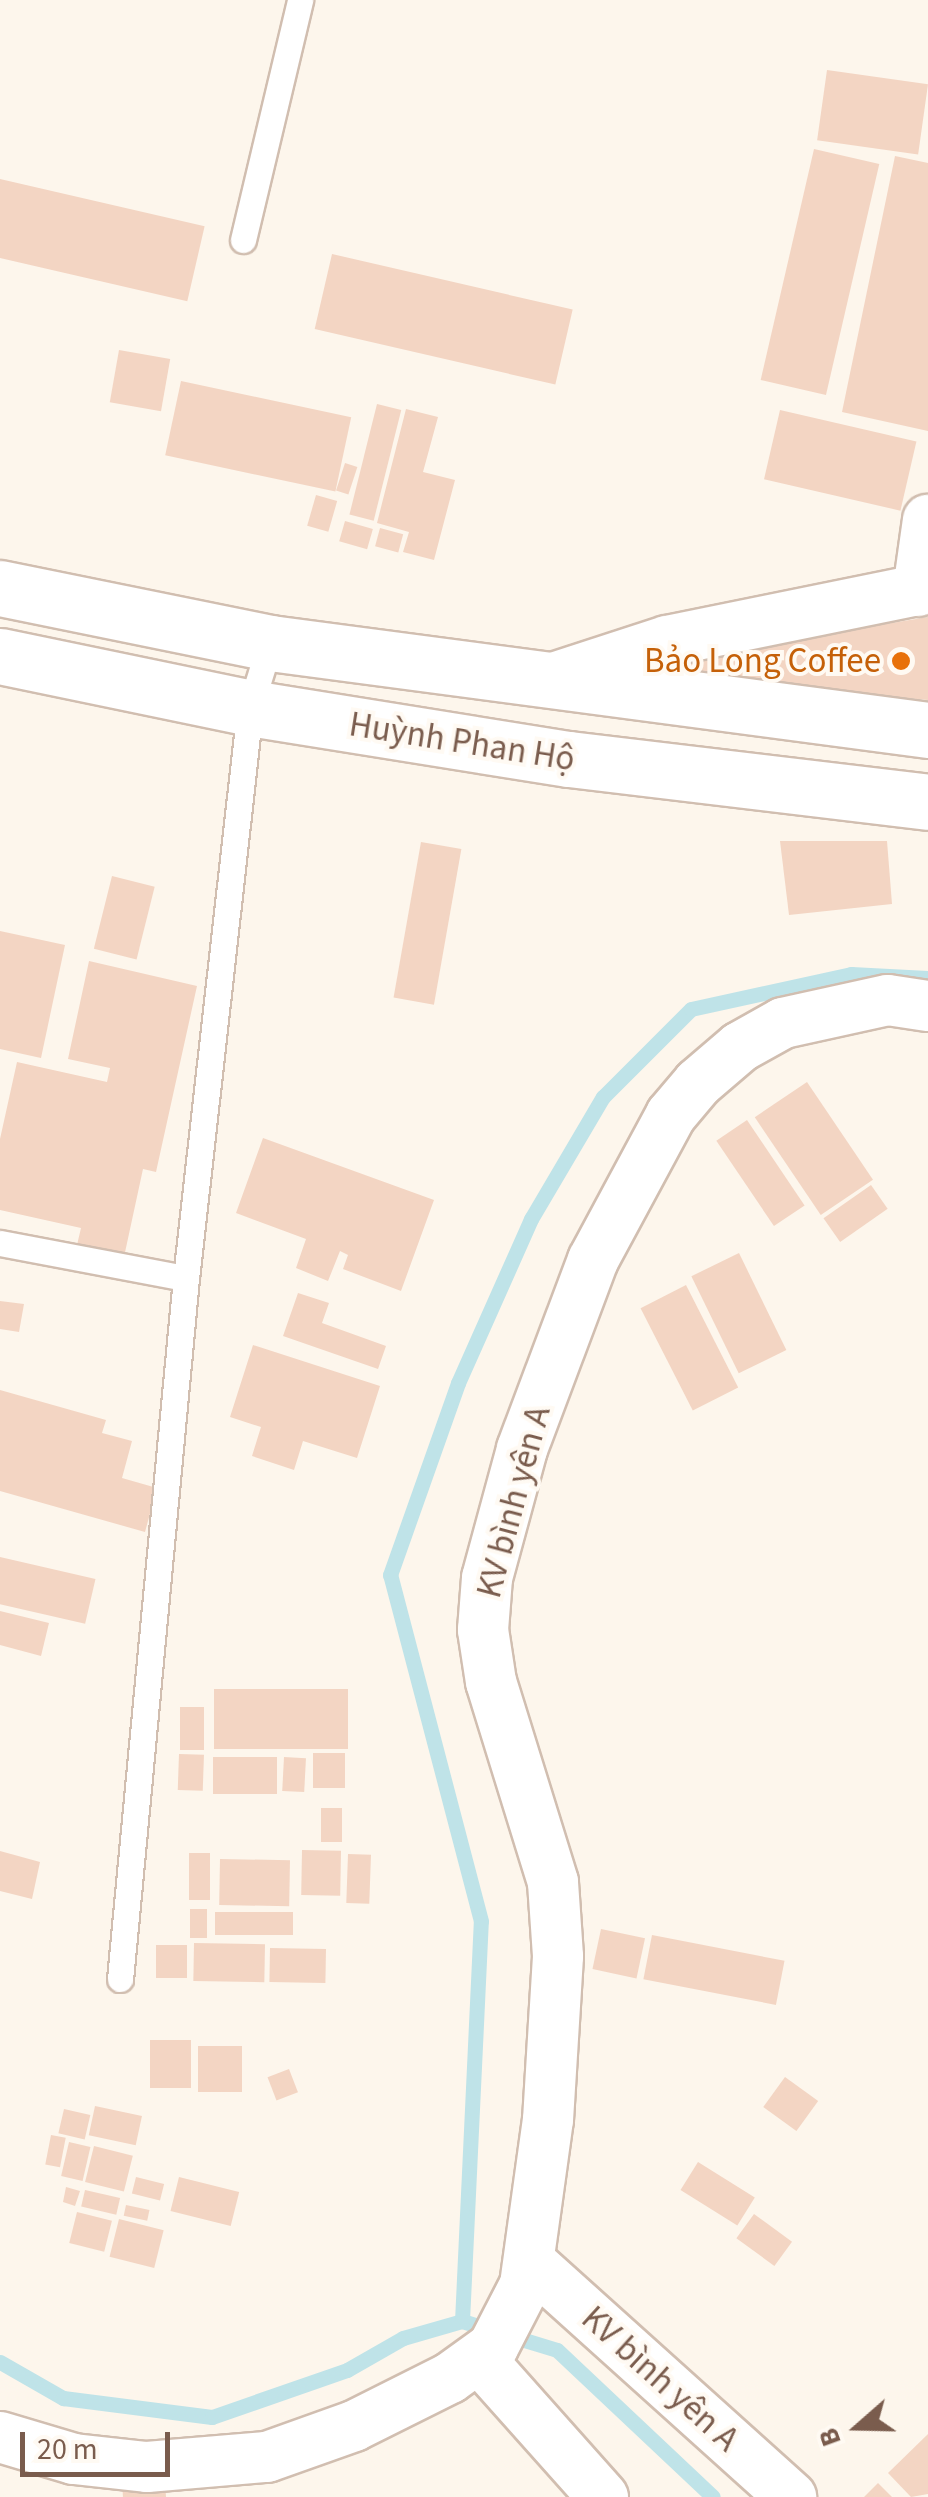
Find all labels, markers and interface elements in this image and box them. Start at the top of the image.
place label: Bảo Long Coffee [644,640,881,682]
marker: Bảo Long Coffee [890,650,912,672]
street label: Huỳnh Phan Hộ [346,703,578,781]
street label: KV bình yên A [468,1402,560,1602]
street label: KV bình yên A [573,2298,747,2460]
north arrow [808,2377,908,2477]
scale bar [25,2412,175,2474]
text: B [808,2422,852,2452]
text: 20 m [37,2428,98,2471]

